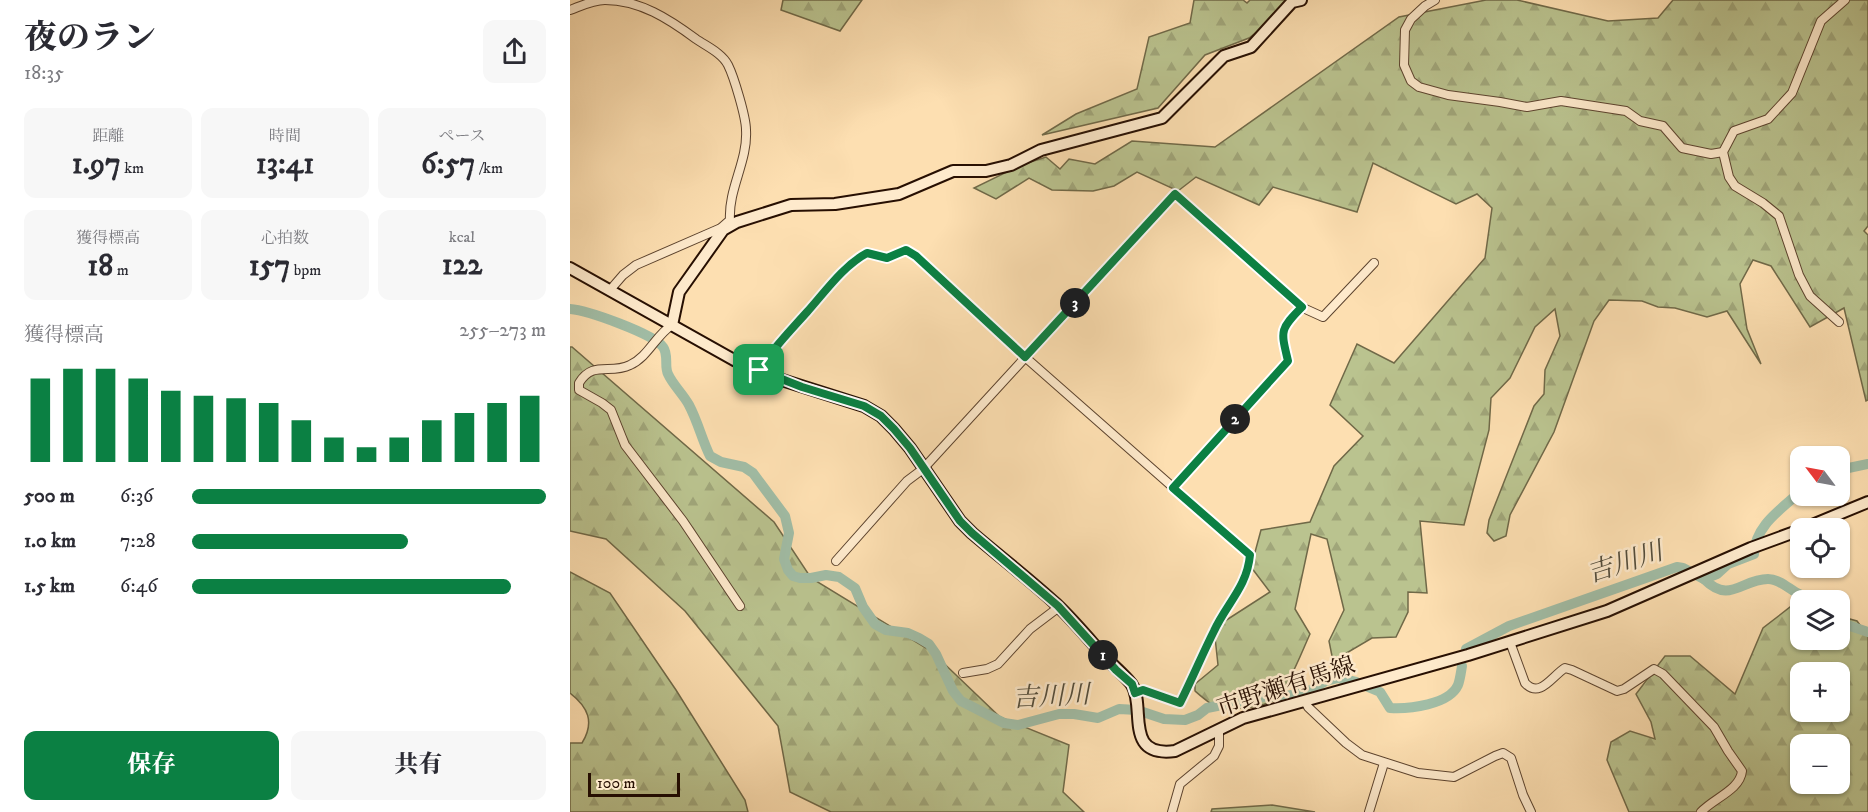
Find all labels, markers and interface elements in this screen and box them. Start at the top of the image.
text: 夜のラン [24,18,156,59]
button: share [483,20,546,83]
text: 18:35 [24,61,64,86]
text: 距離 [92,126,124,146]
text: 時間 [269,126,301,146]
text: ペース [438,126,486,146]
text: 1.97 [72,146,121,183]
text: 13:41 [256,146,314,183]
text: 6:57 [421,146,475,183]
text: km [121,158,144,178]
text: /km [475,158,503,178]
text: kcal [449,227,475,247]
text: 獲得標高 [76,228,140,248]
text: 心拍数 [261,228,309,248]
text: 122 [442,247,482,284]
text: 18 [87,248,113,285]
text: 157 [249,248,290,285]
text: m [113,260,129,280]
text: bpm [290,260,321,280]
pin: 3 [1060,288,1090,318]
text: 3 [1072,293,1078,313]
text: 255–273 m [459,318,546,343]
text: 獲得標高 [24,323,104,348]
pin [733,344,784,395]
icon: arrive [742,353,775,386]
pin: 2 [1220,404,1250,434]
text: 2 [1231,409,1239,429]
north arrow [1790,446,1850,506]
map controls [1790,446,1850,794]
text: 500 m [24,484,75,509]
text: 6:36 [120,484,154,509]
button: locate [1790,518,1850,578]
text: 1.0 km [24,529,76,554]
text: 7:28 [120,529,156,554]
water label: 吉川川 [1583,534,1670,591]
text: 1.5 km [24,574,75,599]
text: 6:46 [120,574,158,599]
button: layers [1790,590,1850,650]
pin: 1 [1088,640,1118,670]
text: 1 [1100,645,1106,665]
street label: 市野瀬有馬線 [1213,650,1359,724]
button: + [1790,662,1850,722]
water label: 吉川川 [1011,678,1094,716]
button: 保存 [24,731,279,800]
button: 共有 [291,731,546,800]
button: − [1790,734,1850,794]
scale bar [588,770,680,798]
text: 100 m [597,773,636,793]

